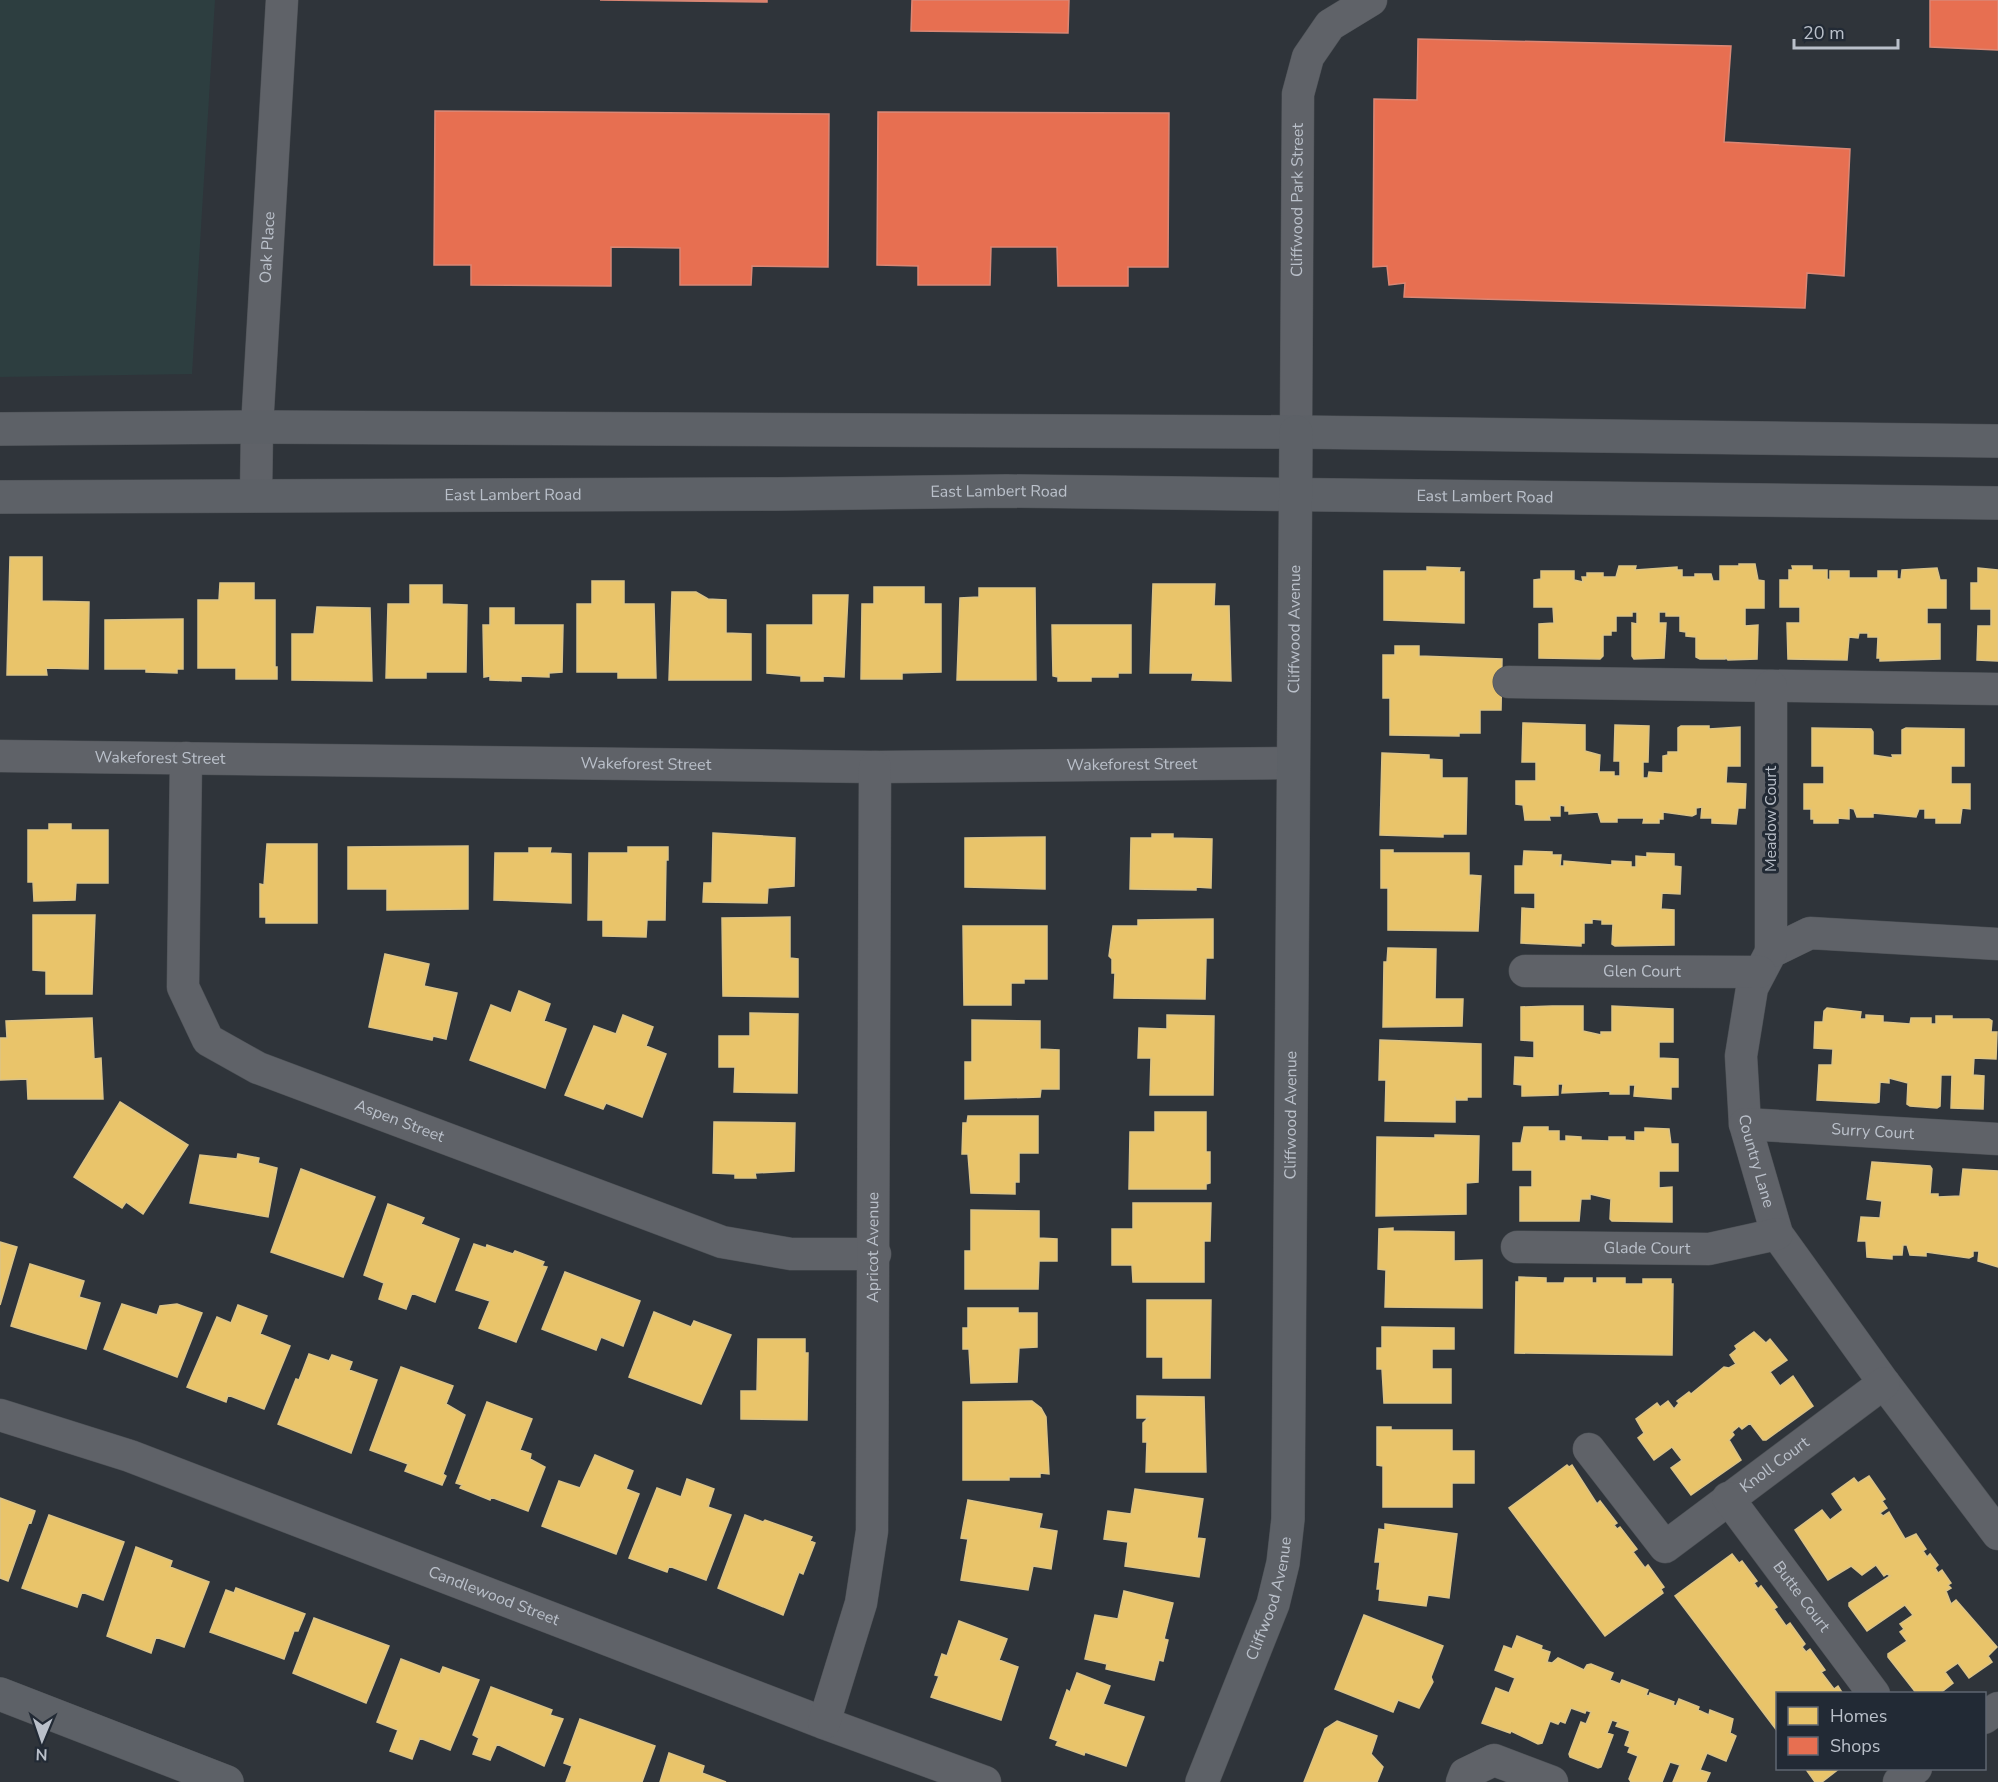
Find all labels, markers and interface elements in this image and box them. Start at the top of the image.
scale bar [1794,12,1898,50]
text: 20 m [1803,21,1845,45]
street label: Cliffwood Park Street [1286,123,1309,277]
street label: Oak Place [254,211,281,284]
street label: East Lambert Road [930,480,1068,503]
street label: East Lambert Road [444,484,582,506]
street label: East Lambert Road [1416,485,1554,509]
street label: Cliffwood Avenue [1283,565,1306,694]
street label: Wakeforest Street [94,746,226,770]
street label: Wakeforest Street [580,752,712,776]
street label: Wakeforest Street [1066,753,1198,776]
street label: Meadow Court [1760,766,1782,872]
street label: Glen Court [1603,960,1681,983]
street label: Cliffwood Avenue [1279,1051,1302,1180]
street label: Aspen Street [352,1094,448,1148]
street label: Country Lane [1733,1114,1780,1210]
street label: Surry Court [1831,1118,1915,1145]
street label: Apricot Avenue [862,1192,884,1303]
street label: Glade Court [1604,1237,1691,1260]
street label: Knoll Court [1735,1431,1814,1498]
street label: Cliffwood Avenue [1241,1535,1297,1664]
street label: Butte Court [1768,1557,1835,1637]
street label: Candlewood Street [425,1561,563,1631]
legend [1776,1692,1986,1770]
text: Homes [1830,1704,1887,1728]
north arrow [12,1710,72,1770]
text: Shops [1830,1734,1880,1758]
text: N [35,1743,48,1765]

